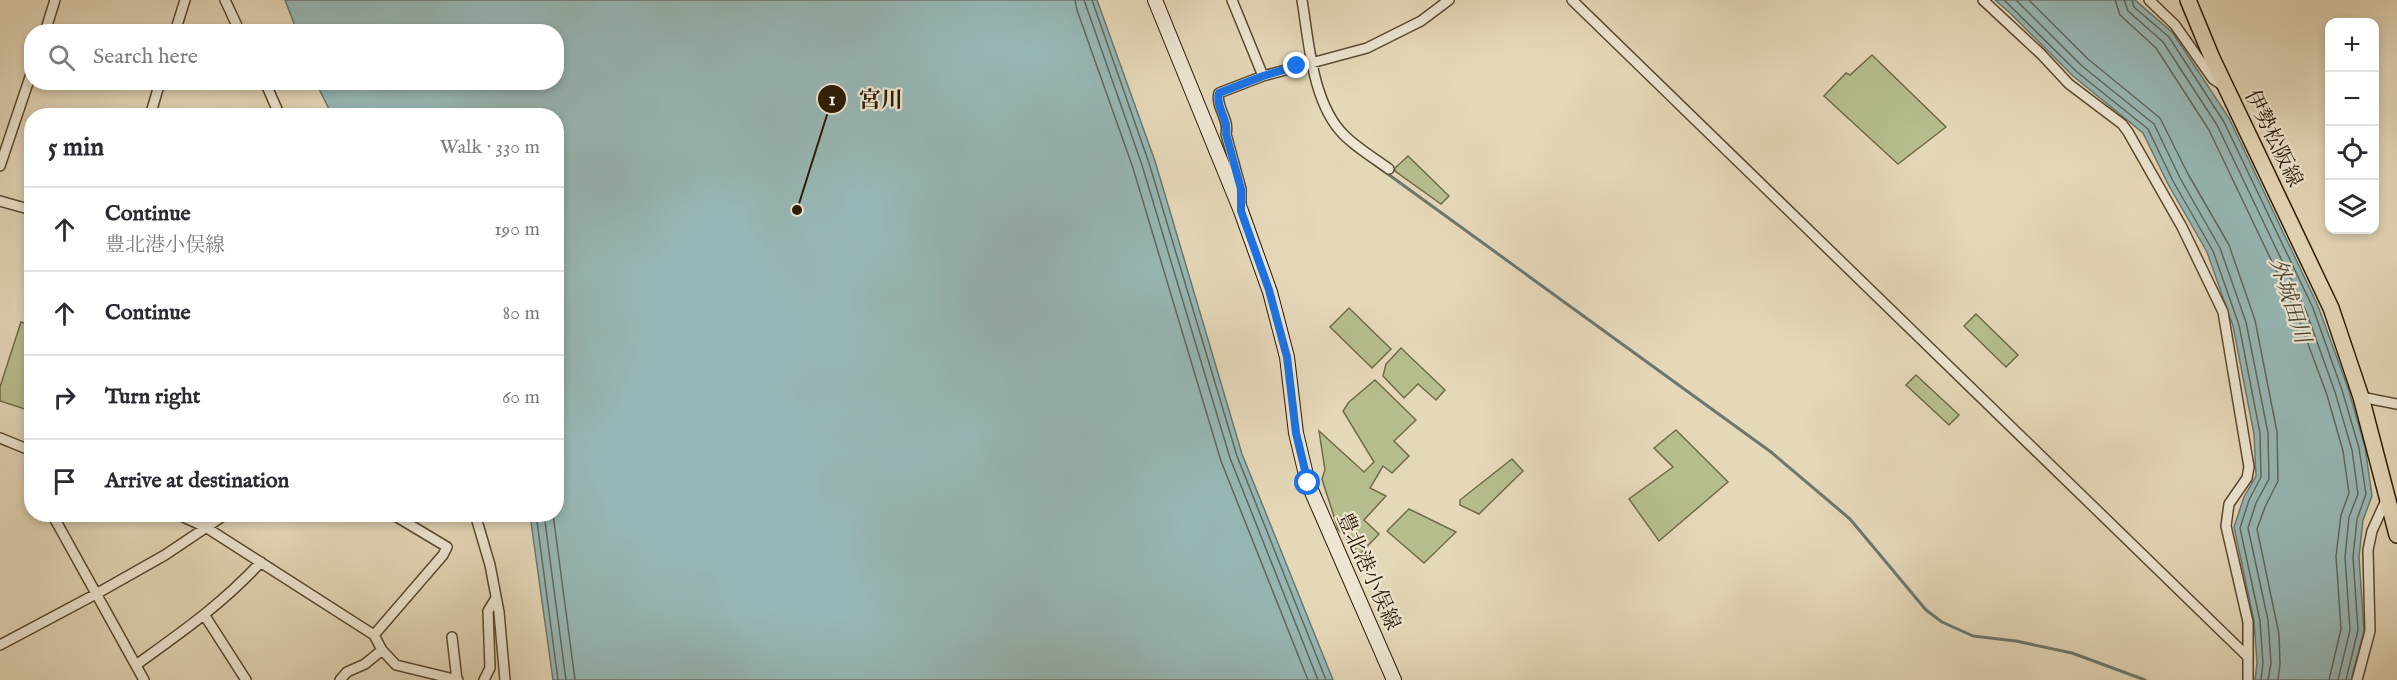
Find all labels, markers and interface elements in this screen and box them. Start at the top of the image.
map controls [2325,18,2379,234]
button: + [2325,18,2379,72]
search box [24,24,564,90]
icon: search [45,41,78,74]
text: Search here [93,43,198,71]
route end [1283,52,1309,78]
button: − [2325,72,2379,126]
callout: 宮川 [817,79,915,119]
street label: 伊勢松阪線 [2238,86,2308,192]
text: 宮川 [859,87,903,115]
text: 1 [829,89,836,112]
button: locate [2325,126,2379,180]
text: 5 min [48,131,104,164]
text: Walk · 330 m [440,135,540,160]
button: layers [2325,180,2379,234]
text: Continue [105,200,191,228]
icon: ahead [48,213,81,246]
text: 190 m [494,217,540,242]
text: 豊北港小俣線 [105,233,225,258]
water label: 外城田川 [2262,254,2317,349]
icon: ahead [48,297,81,330]
text: Continue [105,299,191,327]
text: 80 m [503,301,540,326]
icon: right [48,381,81,414]
text: Turn right [105,383,200,411]
text: 60 m [502,385,540,410]
icon: arrive [48,465,81,498]
text: Arrive at destination [105,467,289,495]
route start [1294,469,1320,495]
street label: 豊北港小俣線 [1330,509,1406,635]

